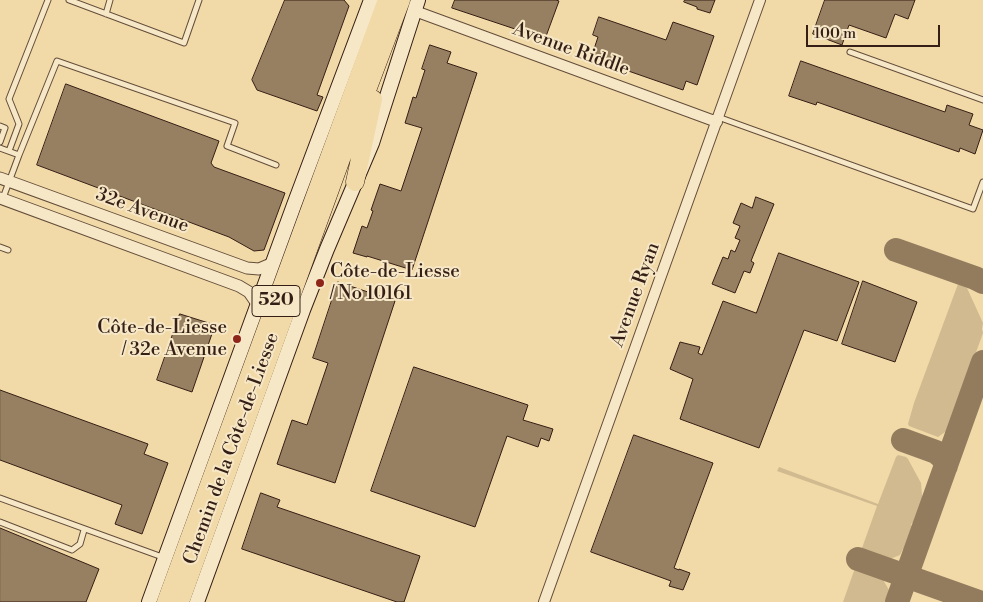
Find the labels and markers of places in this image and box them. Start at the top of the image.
place label: Côte-de-Liesse / No 10161 [330,261,460,305]
marker: Côte-de-Liesse / No 10161 [314,277,326,289]
place label: Côte-de-Liesse / 32e Avenue [97,317,227,361]
marker: Côte-de-Liesse / 32e Avenue [231,333,243,345]

